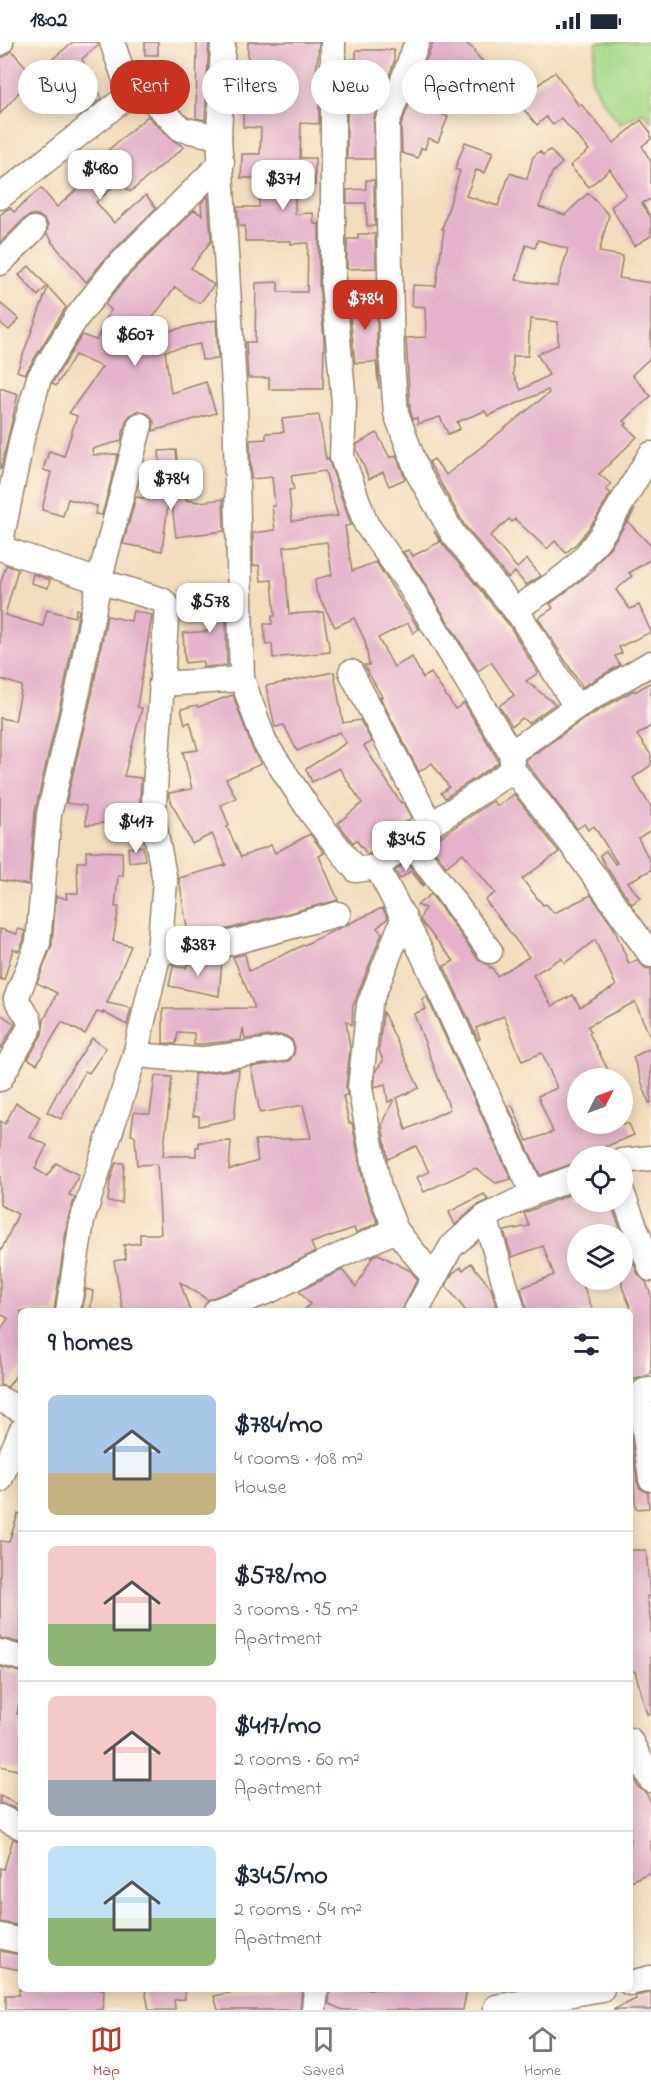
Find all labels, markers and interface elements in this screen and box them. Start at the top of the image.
text: 18:02 [30,5,68,37]
chip: Buy [18,60,98,114]
chip: Rent [110,60,190,114]
chip: Filters [202,60,299,114]
chip: New [311,60,390,114]
chip: Apartment [402,60,537,114]
pin: $480 [64,150,136,201]
text: $480 [82,155,118,184]
pin: $371 [247,160,319,211]
text: $371 [266,165,300,194]
pin: $784 [329,280,401,331]
text: $784 [347,285,383,314]
pin: $607 [99,316,171,367]
text: $607 [116,321,154,350]
pin: $784 [135,460,207,511]
text: $784 [153,465,189,494]
pin: $578 [174,583,246,634]
text: $578 [190,588,230,617]
pin: $417 [100,803,172,854]
text: $417 [119,808,153,837]
pin: $345 [370,821,442,872]
text: $345 [386,826,426,855]
pin: $387 [162,926,234,977]
text: $387 [180,931,216,960]
north arrow [567,1068,633,1134]
map controls [567,1068,633,1290]
button: locate [567,1146,633,1212]
button: layers [567,1224,633,1290]
text: 9 homes [48,1325,133,1363]
icon: filters [570,1328,603,1361]
text: $784/mo [234,1407,323,1445]
icon: home [96,1419,168,1491]
text: 4 rooms · 108 m² [234,1445,363,1474]
text: House [234,1474,287,1503]
text: $578/mo [234,1558,327,1596]
icon: home [96,1570,168,1642]
text: 3 rooms · 95 m² [234,1596,358,1625]
text: Apartment [234,1625,322,1654]
text: $417/mo [234,1708,321,1746]
icon: home [96,1720,168,1792]
text: 2 rooms · 60 m² [234,1746,360,1775]
text: Apartment [234,1775,322,1804]
text: $345/mo [234,1858,328,1896]
icon: home [96,1870,168,1942]
text: 2 rooms · 54 m² [234,1896,362,1925]
text: Apartment [234,1925,322,1954]
tab: Map [90,2023,123,2083]
tab: Saved [303,2023,344,2083]
tab: Home [524,2023,561,2083]

